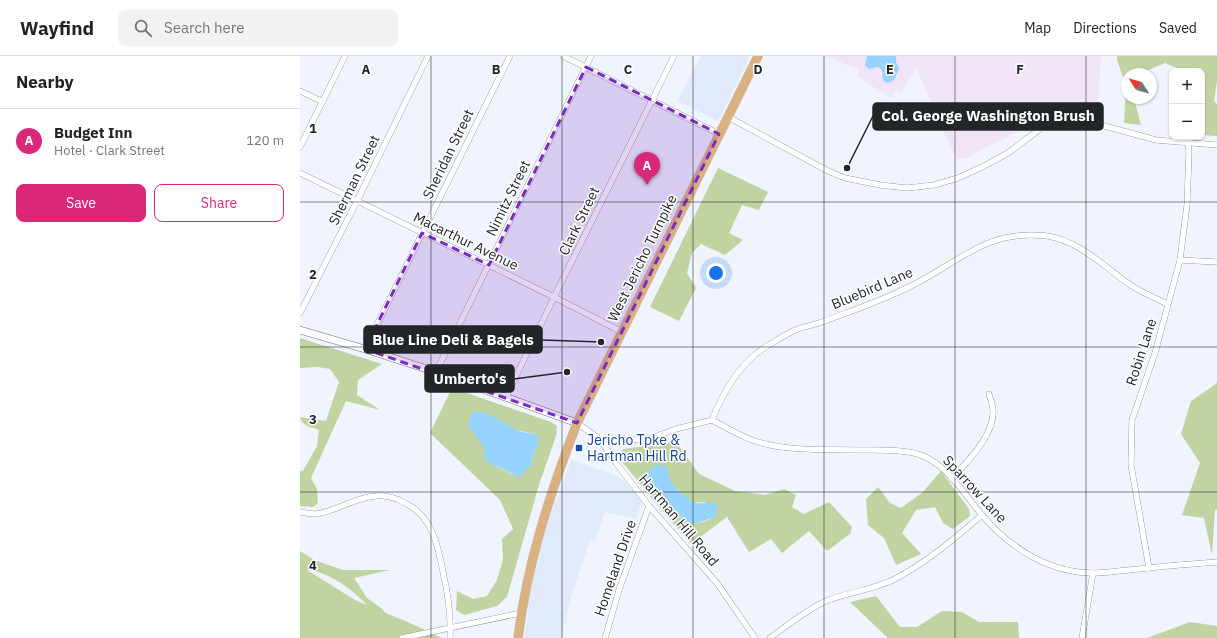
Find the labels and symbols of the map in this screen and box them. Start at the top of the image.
text: A [362,61,371,78]
text: B [492,61,501,78]
text: C [624,61,633,78]
text: D [753,61,763,78]
text: E [886,61,894,78]
text: F [1016,61,1024,78]
north arrow [1121,68,1157,104]
callout: Col. George Washington Brush [873,103,1103,130]
street label: Sheridan Street [419,106,478,202]
text: Col. George Washington Brush [881,106,1095,125]
text: 1 [309,120,317,137]
street label: Sherman Street [324,132,384,228]
pin: A [634,152,660,185]
street label: Nimitz Street [482,157,534,239]
street label: Clark Street [555,184,603,258]
street label: West Jericho Turnpike [603,191,681,325]
street label: Macarthur Avenue [411,208,522,274]
your location [706,263,726,283]
street label: Bluebird Lane [829,263,916,313]
text: 2 [309,266,317,283]
street label: Robin Lane [1122,316,1160,388]
callout: Blue Line Deli & Bagels [364,326,542,353]
text: Blue Line Deli & Bagels [372,330,534,349]
callout: Umberto's [425,365,514,392]
text: Umberto's [434,369,507,388]
text: 3 [309,411,317,428]
place label: Jericho Tpke & Hartman Hill Rd [587,431,687,465]
marker: Jericho Tpke & Hartman Hill Rd [574,443,584,453]
street label: Sparrow Lane [939,451,1011,527]
street label: Hartman Hill Road [635,470,723,570]
street label: Homeland Drive [590,517,640,619]
text: 4 [309,557,317,574]

